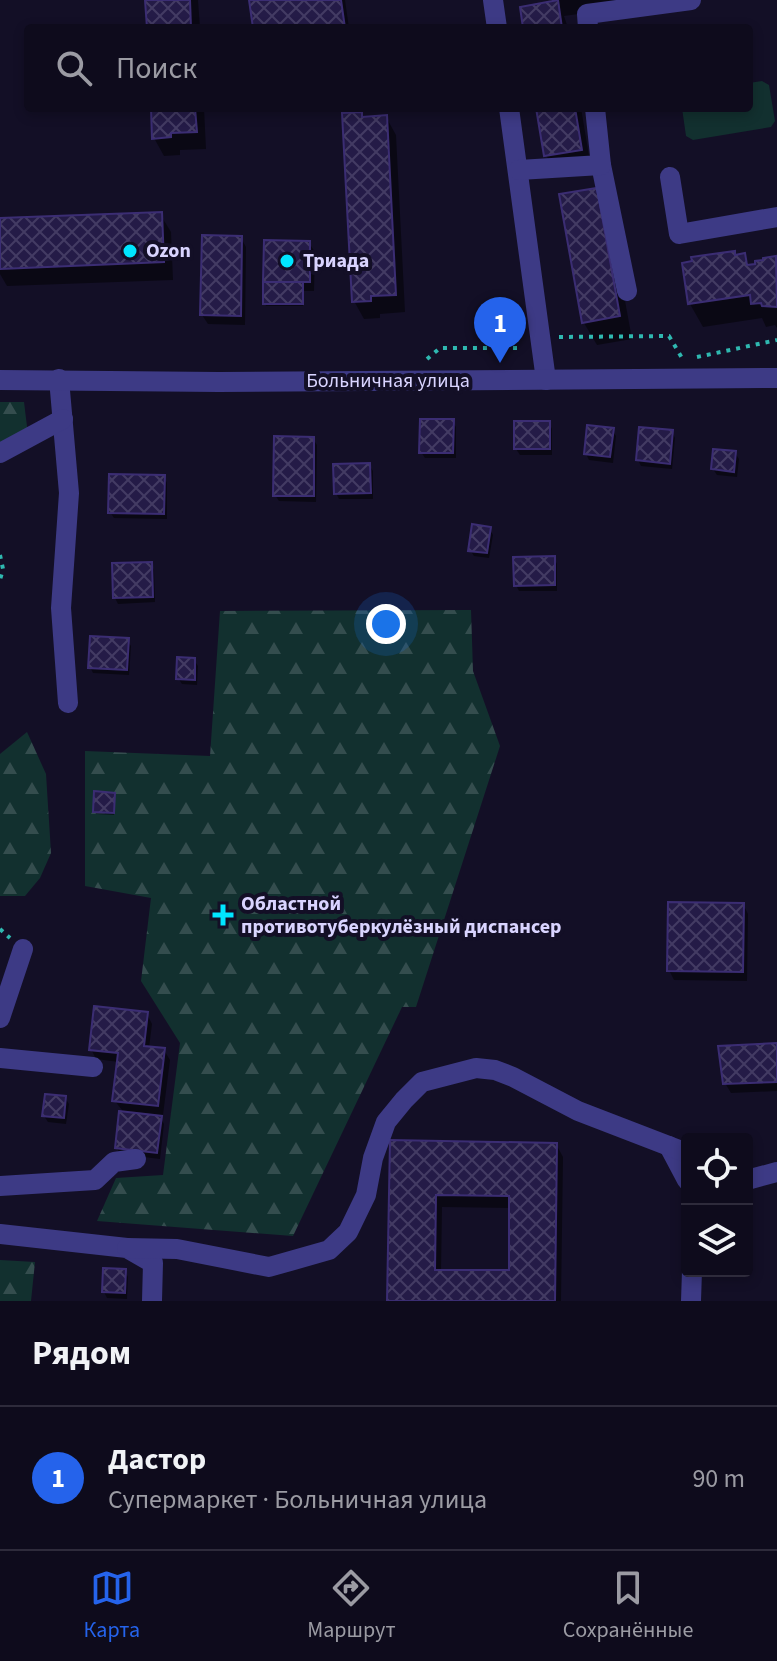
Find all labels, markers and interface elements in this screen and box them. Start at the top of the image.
search box [24,24,753,112]
icon: search [52,46,96,90]
text: Поиск [116,47,197,90]
place label: Ozon [146,237,191,265]
marker: Ozon [121,242,139,260]
place label: Триада [303,247,369,275]
marker: Триада [278,252,296,270]
pin: 1 [474,297,526,363]
street label: Больничная улица [306,367,470,395]
your location [366,604,406,644]
place label: Областной противотуберкулёзный диспансер [241,890,562,941]
marker: Областной противотуберкулёзный диспансер [212,904,234,926]
map controls [681,1133,753,1277]
button: locate [681,1133,753,1205]
button: layers [681,1205,753,1277]
text: Рядом [32,1329,131,1378]
text: Дастор [108,1438,206,1481]
text: 1 [51,1460,65,1497]
text: 90 m [692,1460,745,1497]
text: Супермаркет · Больничная улица [108,1481,487,1518]
tab: Карта [84,1566,140,1646]
tab: Маршрут [307,1566,396,1646]
tab: Сохранённые [563,1566,693,1646]

